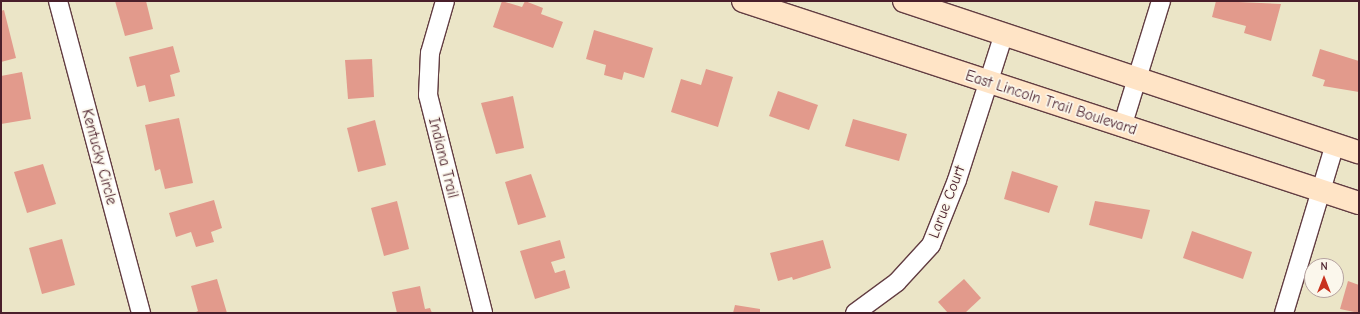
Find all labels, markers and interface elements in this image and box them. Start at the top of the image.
street label: East Lincoln Trail Boulevard [963,67,1139,139]
street label: Kentucky Circle [78,107,120,207]
street label: Indiana Trail [424,116,462,200]
street label: Larue Court [925,163,969,241]
north arrow [1304,258,1344,298]
text: N [1320,260,1328,273]

